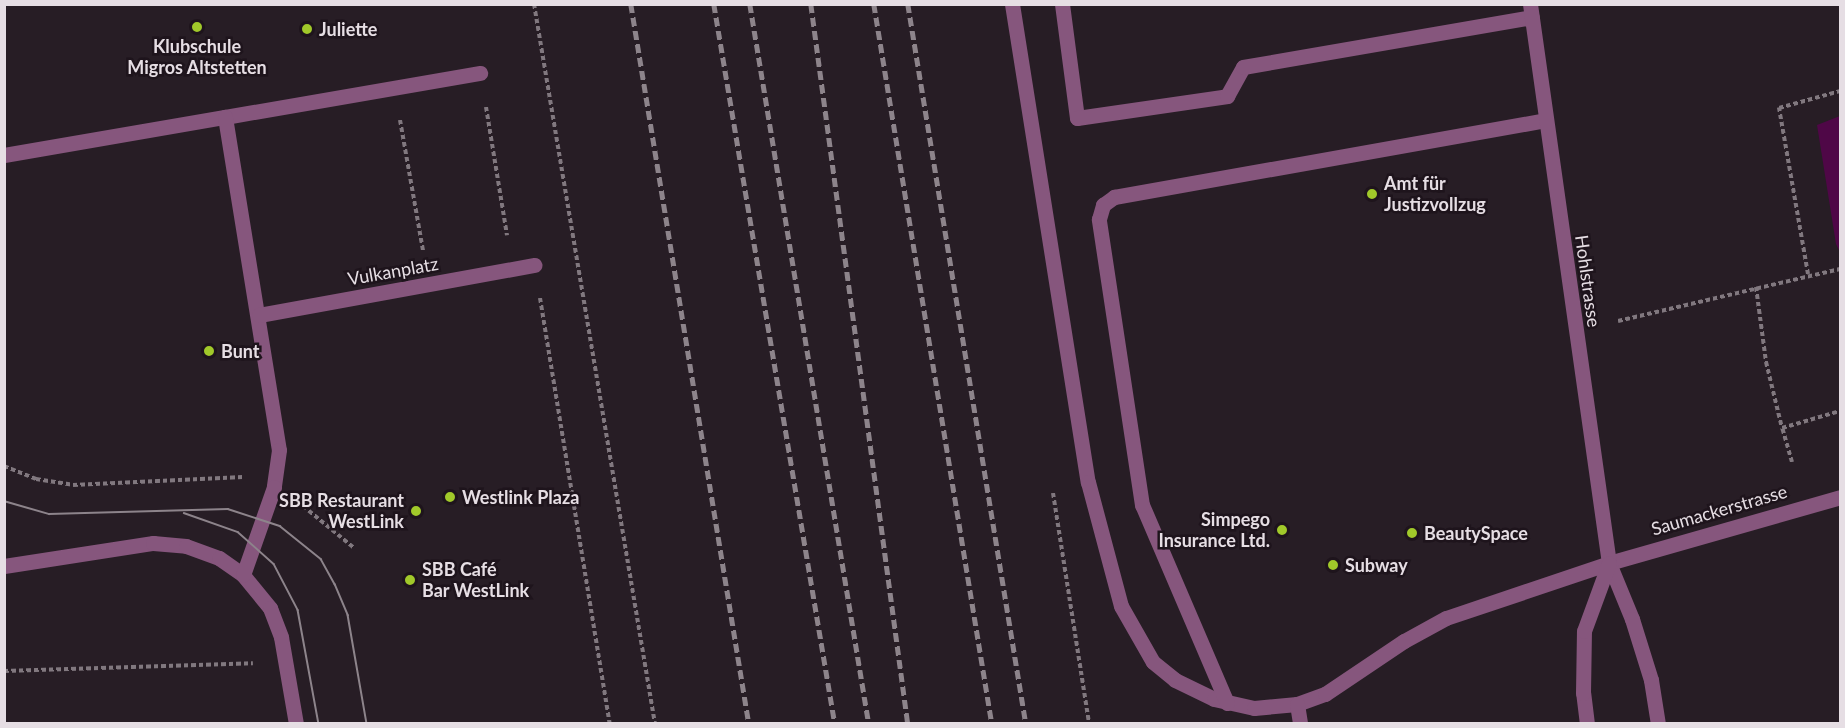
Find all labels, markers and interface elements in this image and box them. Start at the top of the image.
place label: Juliette [319,18,377,40]
marker: Klubschule Migros Altstetten [190,20,204,34]
marker: Juliette [300,22,314,36]
place label: Klubschule Migros Altstetten [127,36,267,78]
place label: Amt für Justizvollzug [1384,173,1486,216]
marker: Amt für Justizvollzug [1365,187,1379,201]
street label: Hohlstrasse [1571,234,1605,328]
street label: Vulkanplatz [346,252,440,290]
place label: Bunt [221,340,260,362]
marker: Bunt [202,344,216,358]
street label: Saumackerstrasse [1649,480,1789,540]
place label: Westlink Plaza [462,486,579,508]
place label: SBB Restaurant WestLink [279,490,404,532]
marker: Westlink Plaza [443,490,457,504]
marker: SBB Restaurant WestLink [409,504,423,518]
place label: Simpego Insurance Ltd. [1158,509,1270,552]
place label: BeautySpace [1424,522,1528,544]
marker: Simpego Insurance Ltd. [1275,523,1289,537]
marker: BeautySpace [1405,526,1419,540]
place label: Subway [1345,554,1408,576]
marker: Subway [1326,558,1340,572]
place label: SBB Café Bar WestLink [422,559,530,602]
marker: SBB Café Bar WestLink [403,573,417,587]

